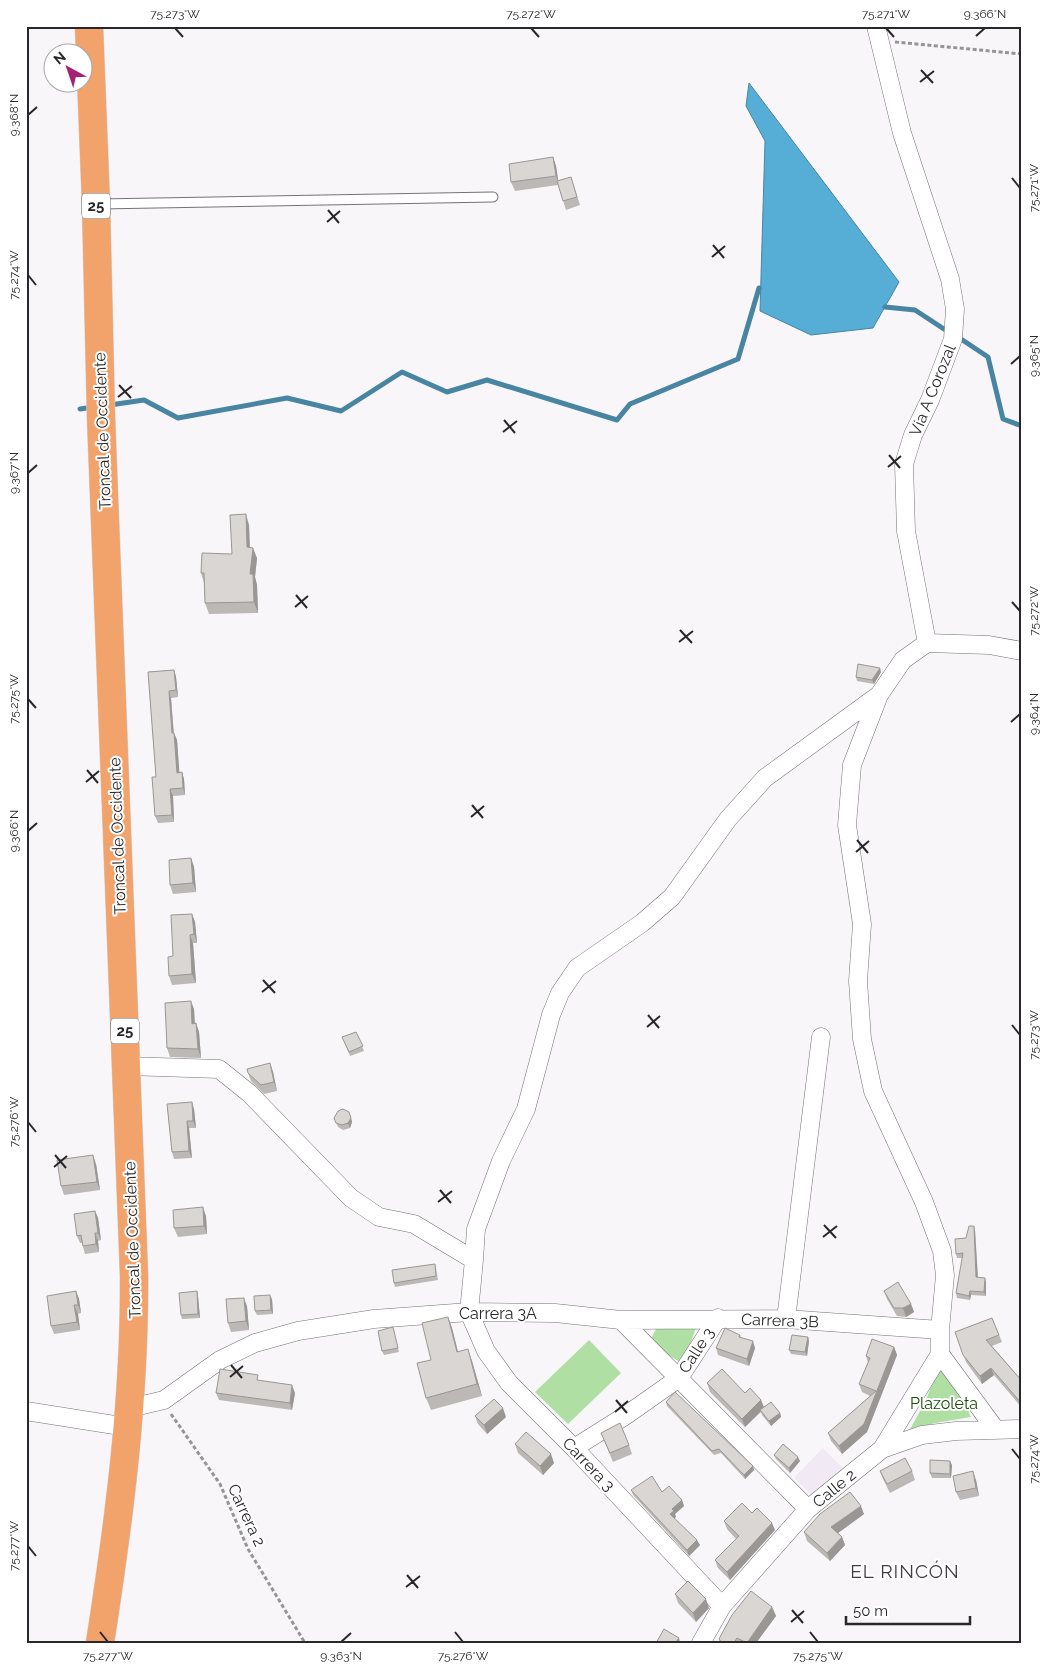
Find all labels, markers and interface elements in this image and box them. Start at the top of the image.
text: 75.273°W [150,7,200,21]
text: 75.272°W [506,7,556,21]
text: 75.271°W [862,7,911,21]
text: 9.366°N [964,7,1006,21]
north arrow [42,42,92,92]
text: N [50,48,69,68]
text: 9.368°N [7,94,21,136]
text: 75.271°W [1027,163,1041,212]
road number: 25 [82,194,110,218]
text: 75.274°W [7,250,21,300]
text: 9.365°N [1027,335,1041,377]
street label: Vía A Corozal [905,341,960,439]
street label: Troncal de Occidente [90,352,115,510]
text: 9.367°N [7,452,21,494]
text: 75.272°W [1027,586,1041,636]
text: 75.275°W [7,674,21,724]
text: 9.364°N [1027,693,1041,735]
street label: Troncal de Occidente [105,757,130,915]
text: 9.366°N [7,810,21,852]
text: 75.273°W [1027,1010,1041,1060]
road number: 25 [111,1018,139,1044]
text: 75.276°W [7,1096,21,1147]
street label: Troncal de Occidente [120,1161,145,1319]
street label: Carrera 3A [459,1304,537,1323]
street label: Carrera 3B [741,1310,819,1331]
street label: Calle 3 [675,1324,718,1377]
park label: Plazoleta [910,1394,978,1413]
street label: Carrera 3 [559,1434,619,1495]
text: 75.274°W [1027,1434,1041,1484]
street label: Calle 2 [809,1465,860,1512]
street label: Carrera 2 [224,1481,269,1549]
text: 75.277°W [7,1521,21,1571]
district label: EL RINCÓN [850,1560,960,1582]
scale bar [846,1594,969,1626]
text: 50 m [853,1602,888,1620]
text: 75.277°W [83,1649,133,1663]
text: 9.363°N [320,1649,362,1663]
text: 75.276°W [438,1649,489,1663]
text: 75.275°W [793,1649,843,1663]

